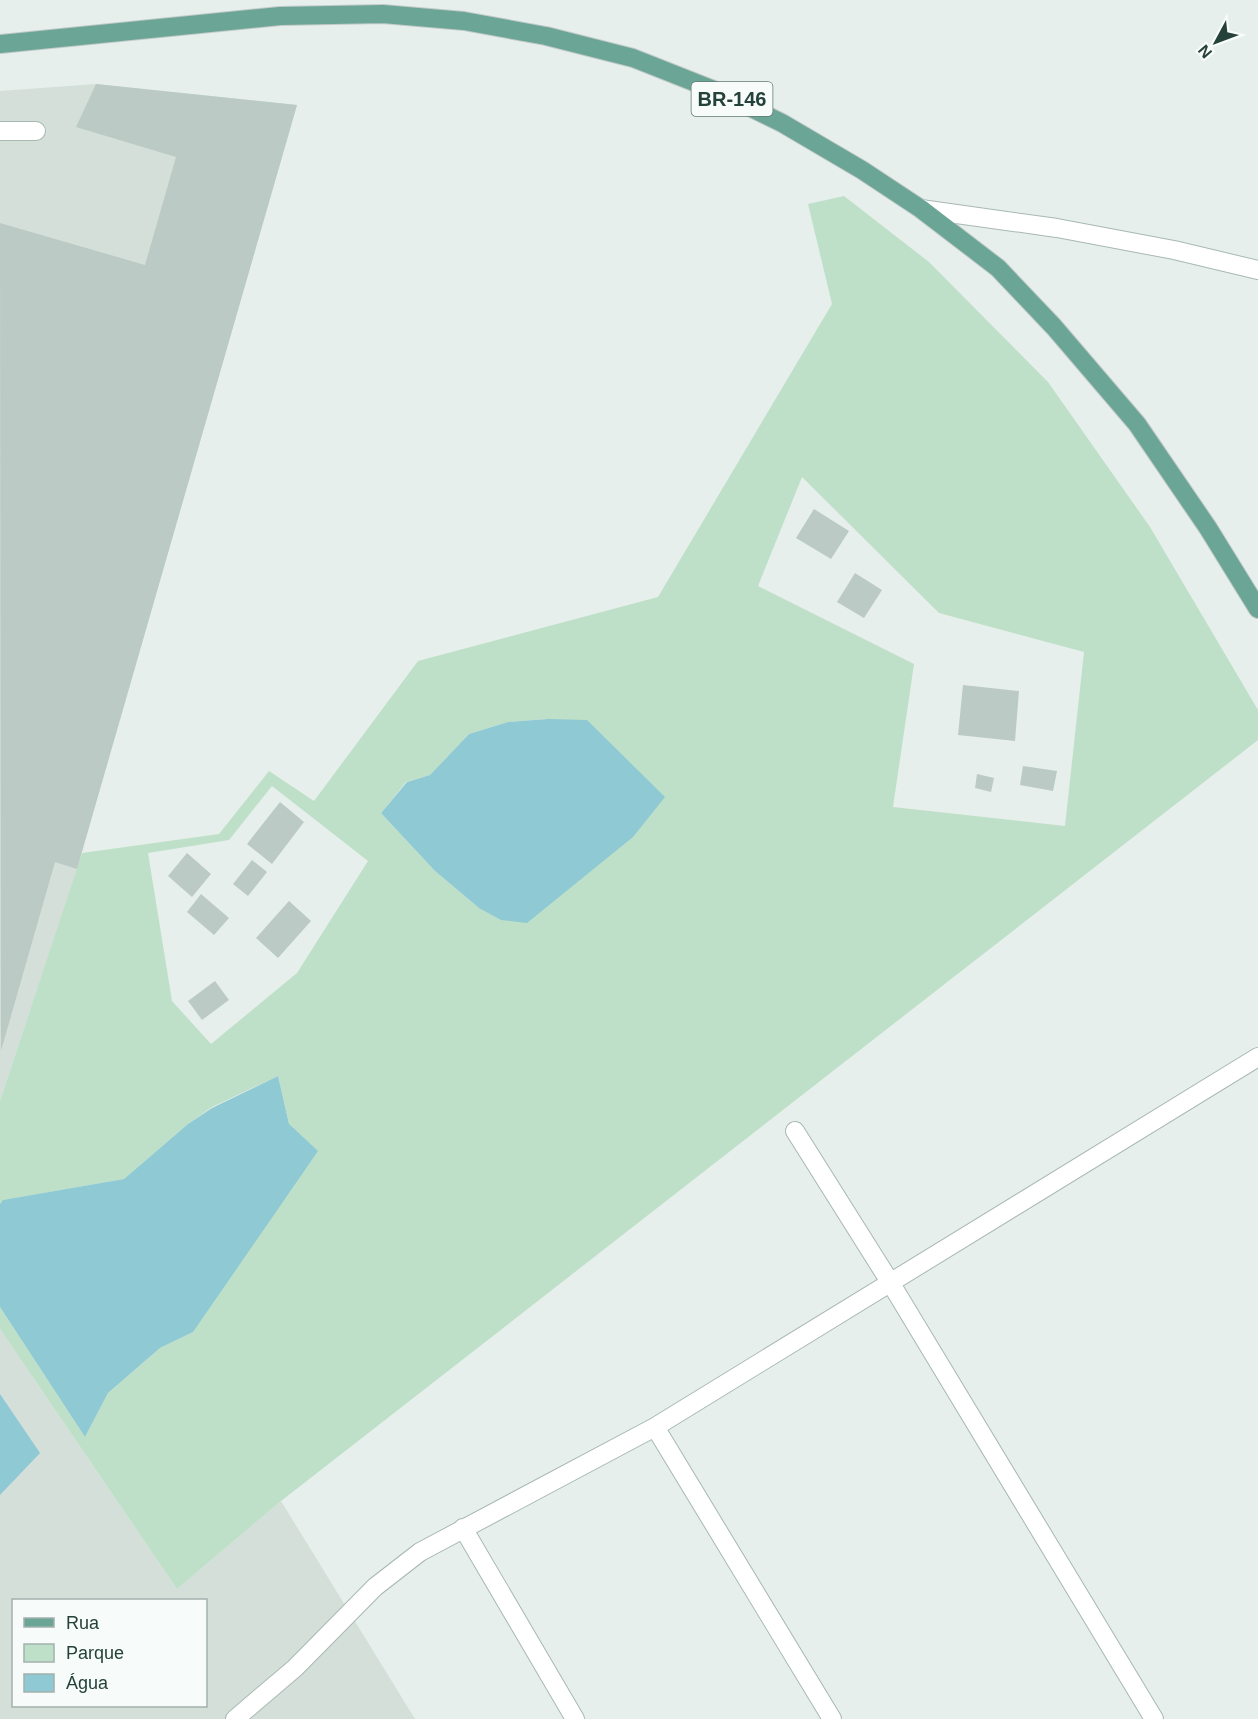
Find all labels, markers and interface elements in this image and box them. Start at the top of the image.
north arrow [1186,12,1246,72]
text: N [1195,42,1215,61]
road number: BR-146 [692,82,772,116]
legend [12,1599,207,1707]
text: Rua [66,1613,100,1633]
text: Parque [66,1643,124,1663]
text: Água [66,1673,109,1693]

